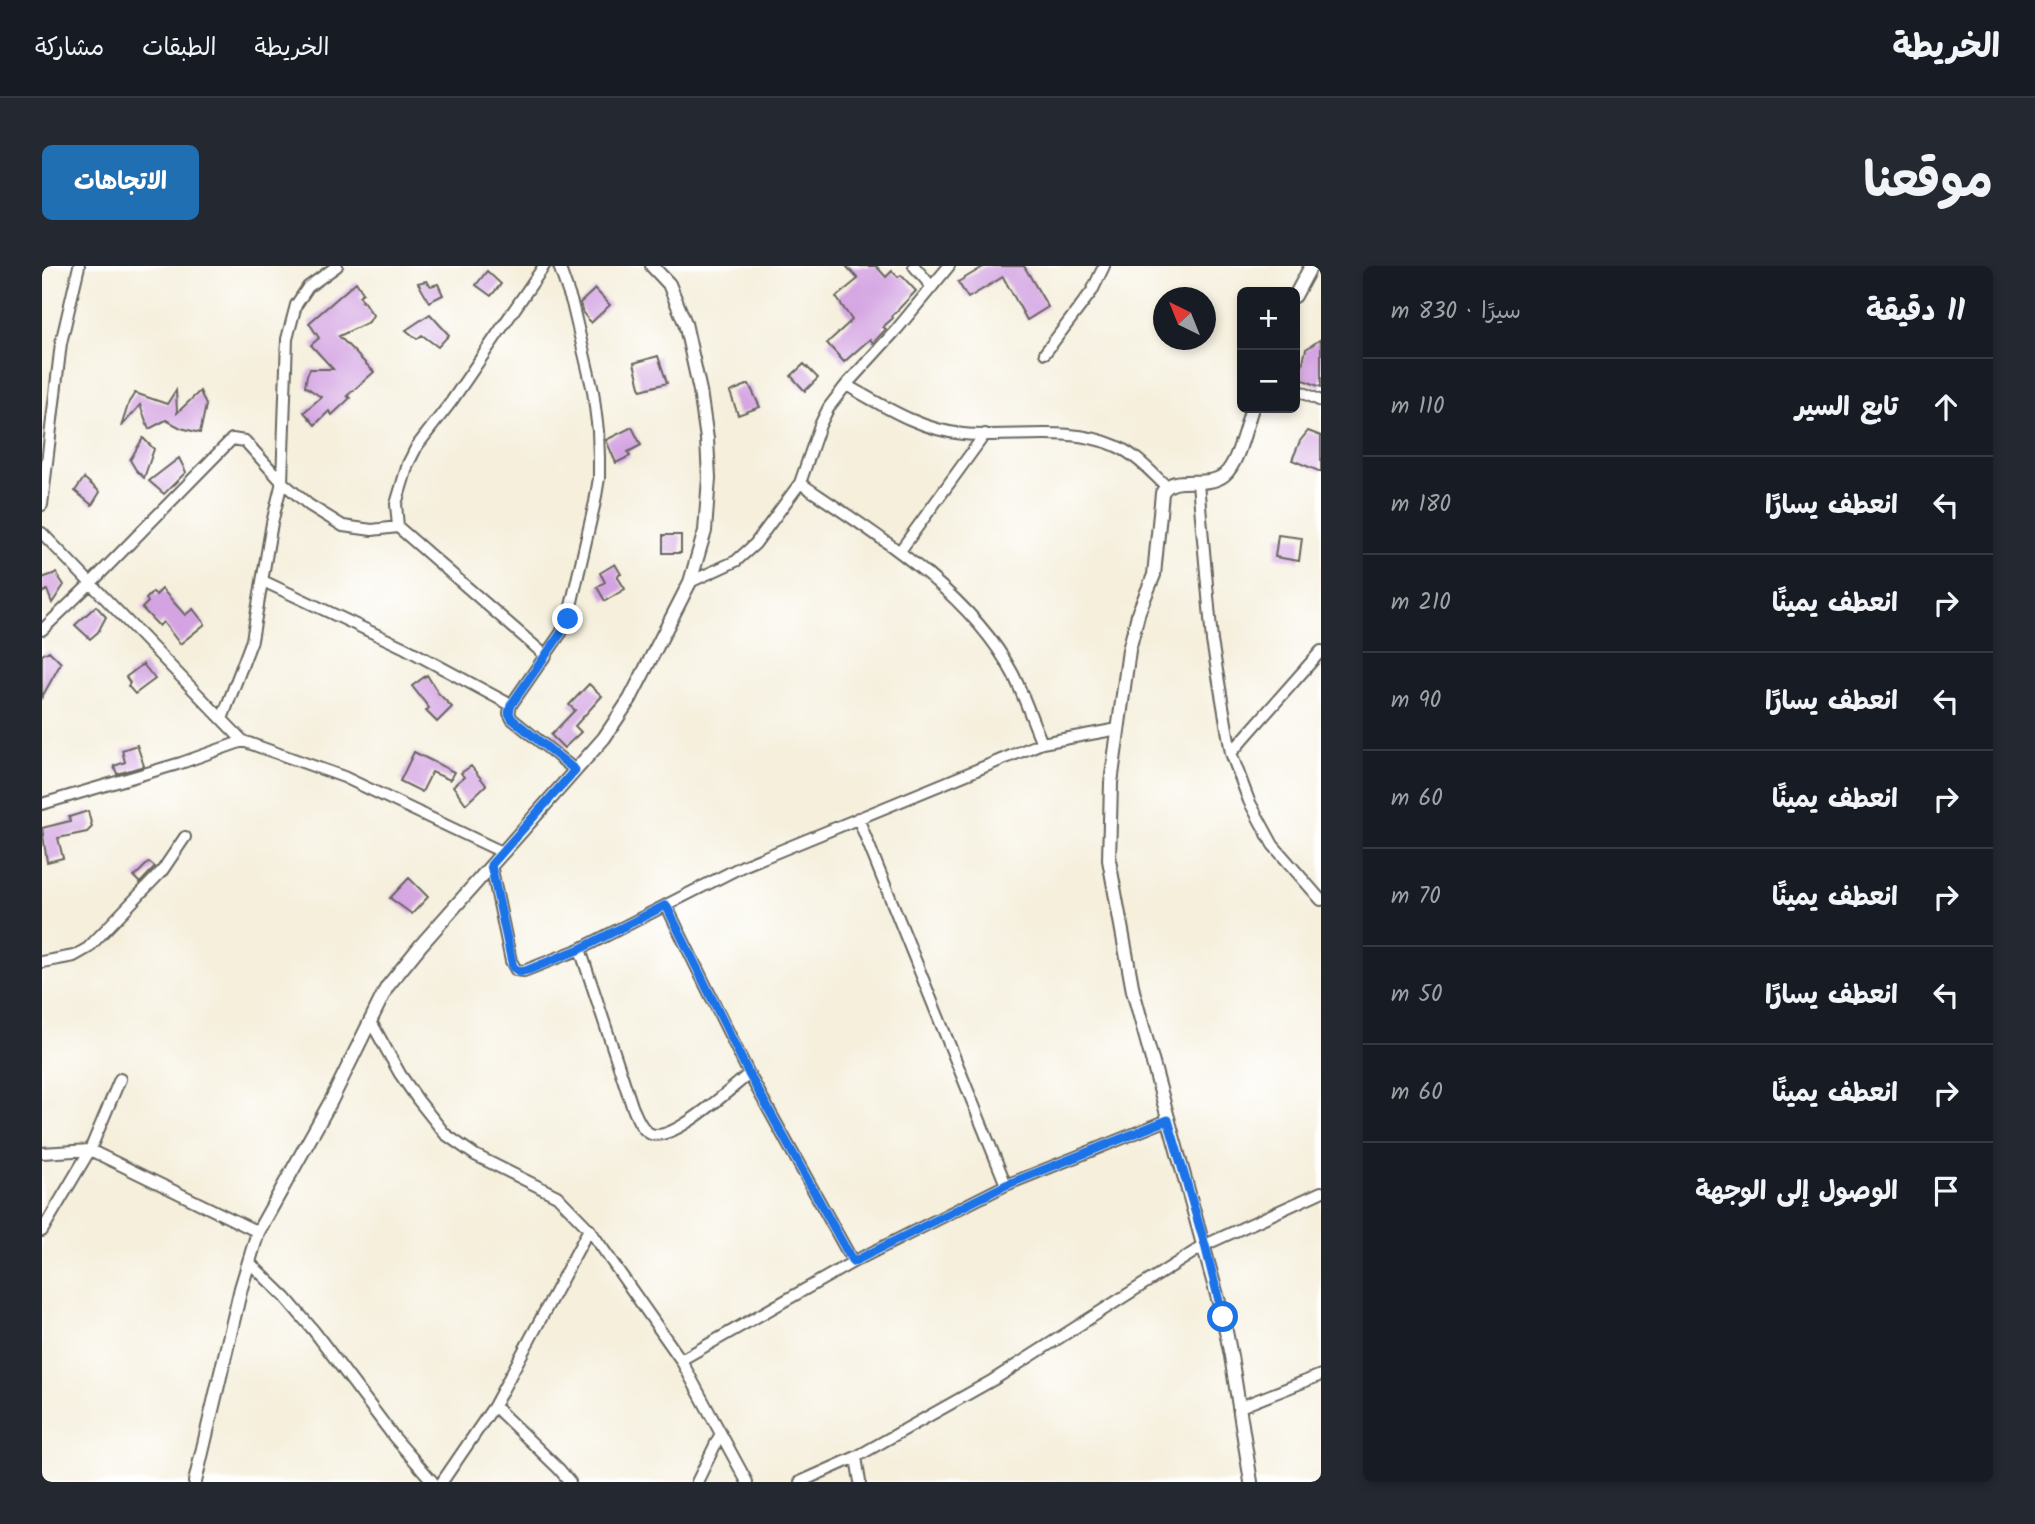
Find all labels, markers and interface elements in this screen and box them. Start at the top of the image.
text: الخريطة [1893,22,2000,75]
text: مشاركة [35,29,104,68]
text: الطبقات [142,29,217,68]
text: الخريطة [255,29,329,68]
text: موقعنا [1863,144,1993,222]
button: الاتجاهات [42,145,199,220]
north arrow [1153,287,1216,350]
map controls [1237,287,1300,413]
button: + [1237,287,1300,350]
text: 11 دقيقة [1866,288,1965,336]
text: سيرًا · 830 m [1391,294,1521,330]
button: − [1237,350,1300,413]
text: تابع السير [1795,387,1898,429]
icon: ahead [1927,388,1965,426]
text: 110 m [1391,389,1445,425]
text: انعطف يسارًا [1765,485,1898,527]
icon: left [1927,486,1965,524]
text: 180 m [1391,487,1451,523]
text: انعطف يمينًا [1772,583,1898,625]
icon: right [1927,584,1965,622]
text: 210 m [1391,585,1451,621]
route end [552,603,583,634]
text: انعطف يسارًا [1765,681,1898,723]
icon: left [1927,682,1965,720]
text: 90 m [1391,683,1441,719]
text: انعطف يمينًا [1772,779,1898,821]
icon: right [1927,780,1965,818]
text: 60 m [1391,781,1443,817]
text: انعطف يمينًا [1772,877,1898,919]
icon: right [1927,878,1965,916]
text: 70 m [1391,879,1441,915]
text: انعطف يسارًا [1765,975,1898,1017]
icon: left [1927,976,1965,1014]
text: 50 m [1391,977,1442,1013]
text: انعطف يمينًا [1772,1073,1898,1115]
icon: right [1927,1074,1965,1112]
text: 60 m [1391,1075,1443,1111]
text: الوصول إلى الوجهة [1695,1171,1898,1213]
icon: arrive [1927,1172,1965,1210]
route start [1207,1301,1238,1332]

